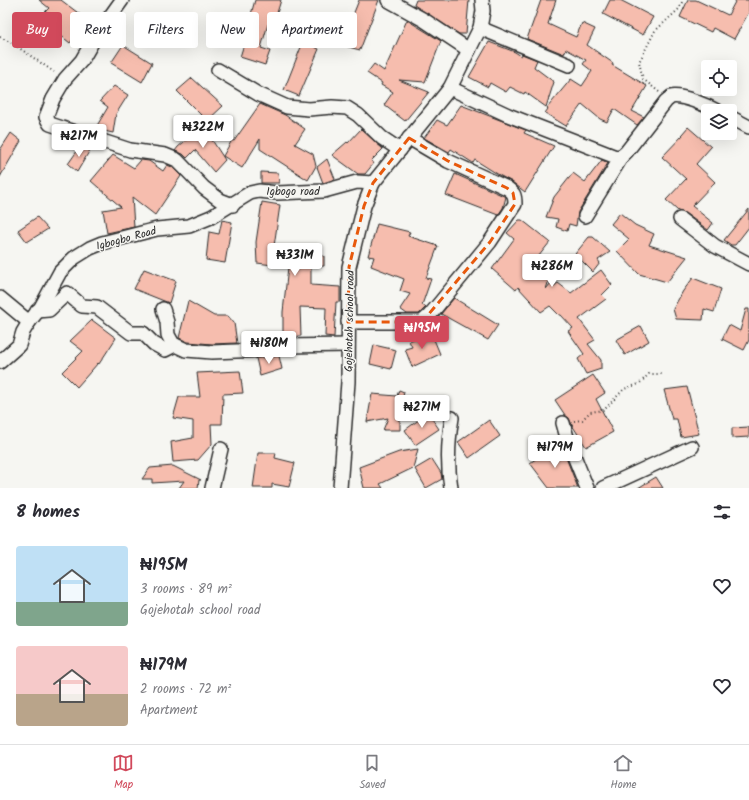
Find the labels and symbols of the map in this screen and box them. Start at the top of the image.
pin: ₦322M [175,115,231,149]
pin: ₦217M [51,124,107,158]
street label: Igbogo road [266,183,320,201]
street label: Igbogbo Road [94,222,159,256]
pin: ₦331M [267,243,323,277]
pin: ₦286M [524,254,580,288]
street label: Gojehotah school road [340,269,360,372]
pin: ₦195M [394,316,450,350]
pin: ₦180M [241,331,297,365]
pin: ₦271M [394,395,450,429]
pin: ₦179M [527,435,583,469]

